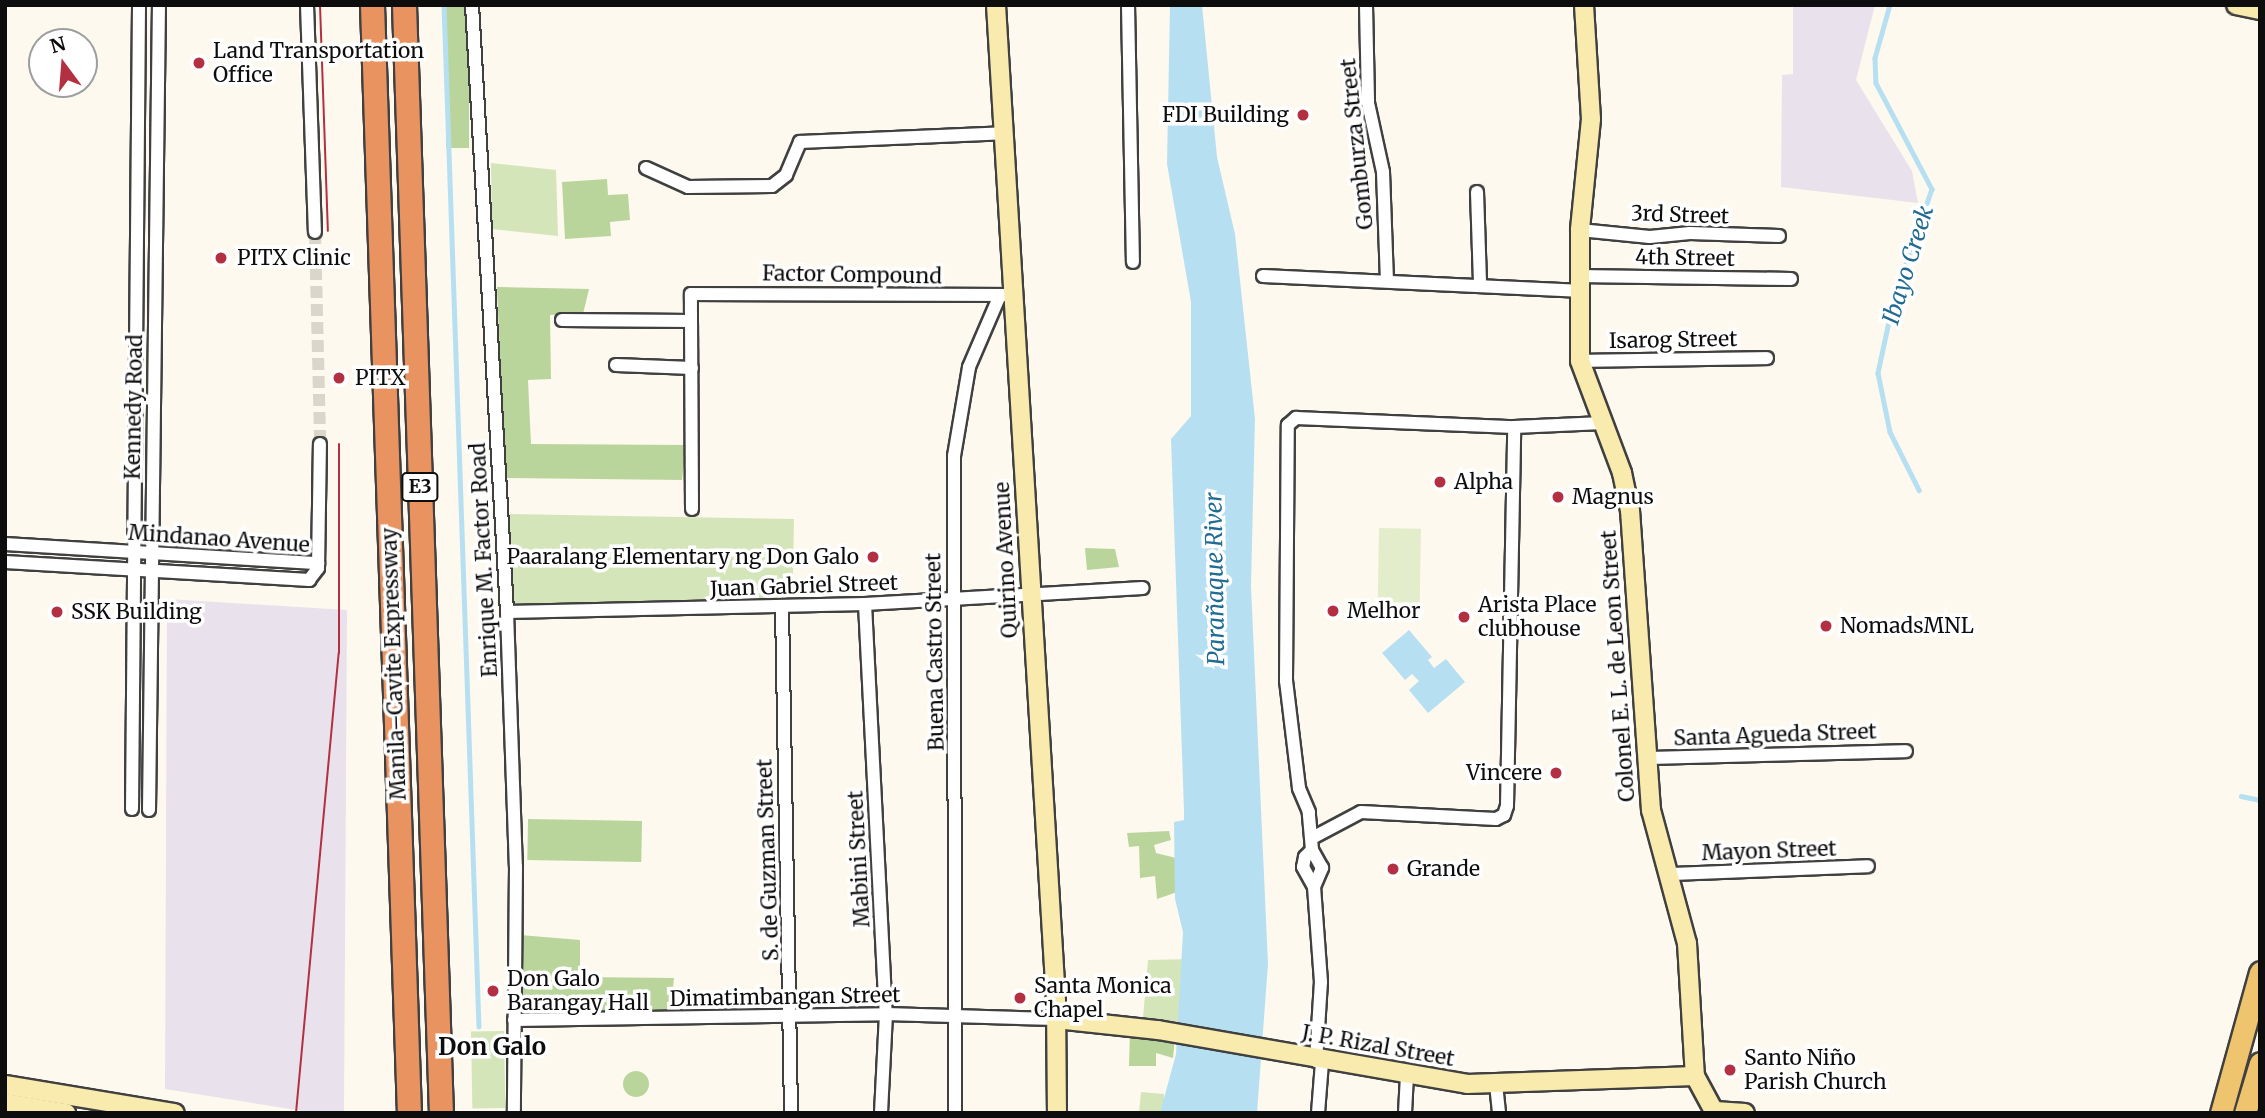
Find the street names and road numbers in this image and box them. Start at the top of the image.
street label: Gomburza Street [1335,57,1379,231]
street label: 3rd Street [1631,201,1729,229]
street label: 4th Street [1635,245,1735,271]
street label: Factor Compound [762,261,942,289]
street label: Isarog Street [1609,326,1737,354]
street label: Kennedy Road [120,334,148,480]
street label: Enrique M. Factor Road [465,442,503,678]
road number: E3 [401,472,439,502]
street label: Quirino Avenue [989,481,1023,639]
street label: Mindanao Avenue [127,520,311,558]
street label: Manila–Cavite Expressway [377,527,411,801]
street label: Colonel E. L. de Leon Street [1596,529,1640,803]
street label: Buena Castro Street [921,553,949,751]
street label: Juan Gabriel Street [710,570,898,602]
street label: Santa Agueda Street [1673,719,1877,751]
street label: S. de Guzman Street [752,758,784,962]
street label: Mabini Street [843,790,875,928]
street label: Mayon Street [1701,836,1837,866]
street label: Dimatimbangan Street [669,982,901,1012]
street label: J. P. Rizal Street [1300,1020,1456,1072]

